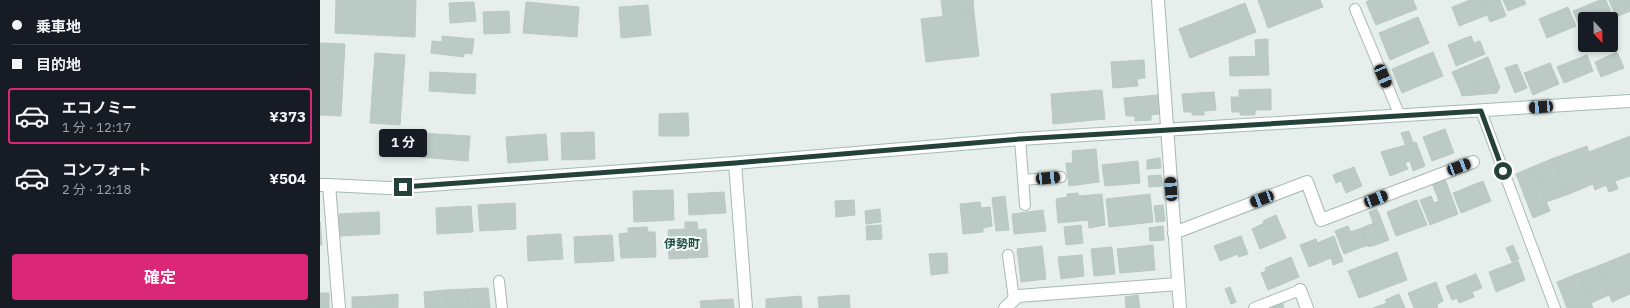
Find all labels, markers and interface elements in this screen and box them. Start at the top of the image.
north arrow [1578,12,1618,52]
map controls [1578,12,1618,52]
text: 乗車地 [36,17,81,36]
text: 目的地 [36,55,81,74]
car [1373,63,1393,89]
icon: car [14,98,50,134]
text: エコノミー [62,98,137,117]
car [1529,100,1553,114]
text: ¥373 [269,107,306,126]
text: 1 分 · 12:17 [62,119,131,136]
callout: 1 分 [379,129,427,157]
text: 1 分 [391,134,415,151]
car [1446,157,1472,177]
icon: car [14,160,50,196]
text: コンフォート [62,160,152,179]
route start [1494,162,1512,180]
text: ¥504 [269,169,306,188]
car [1036,171,1060,185]
car [1164,177,1178,201]
route end [394,178,412,196]
text: 2 分 · 12:18 [62,181,131,198]
car [1249,189,1275,209]
car [1363,189,1389,209]
district label: 伊勢町 [664,236,700,251]
button: 確定 [12,254,308,300]

